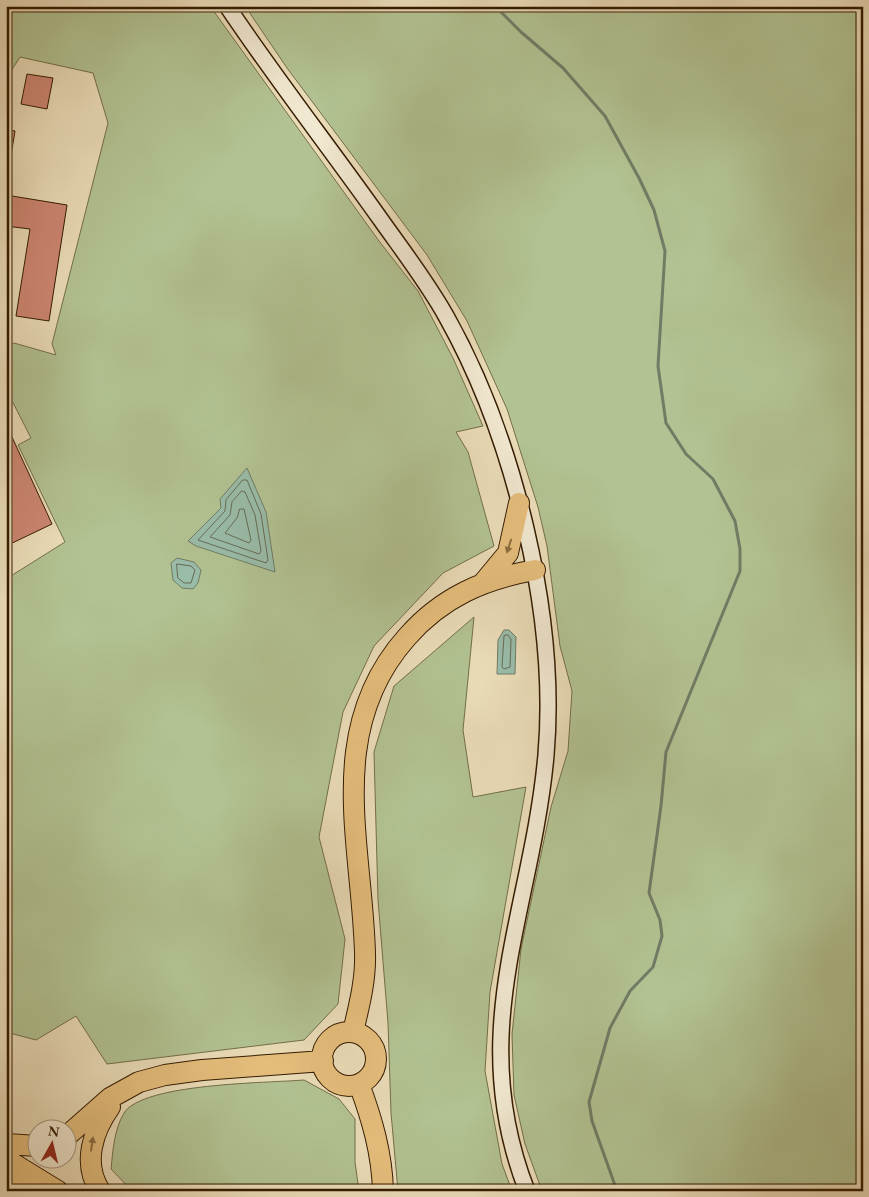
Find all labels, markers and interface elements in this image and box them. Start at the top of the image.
one-way arrow [505,539,513,554]
north arrow [28,1120,78,1170]
text: N [47,1121,61,1141]
one-way arrow [89,1136,97,1152]

